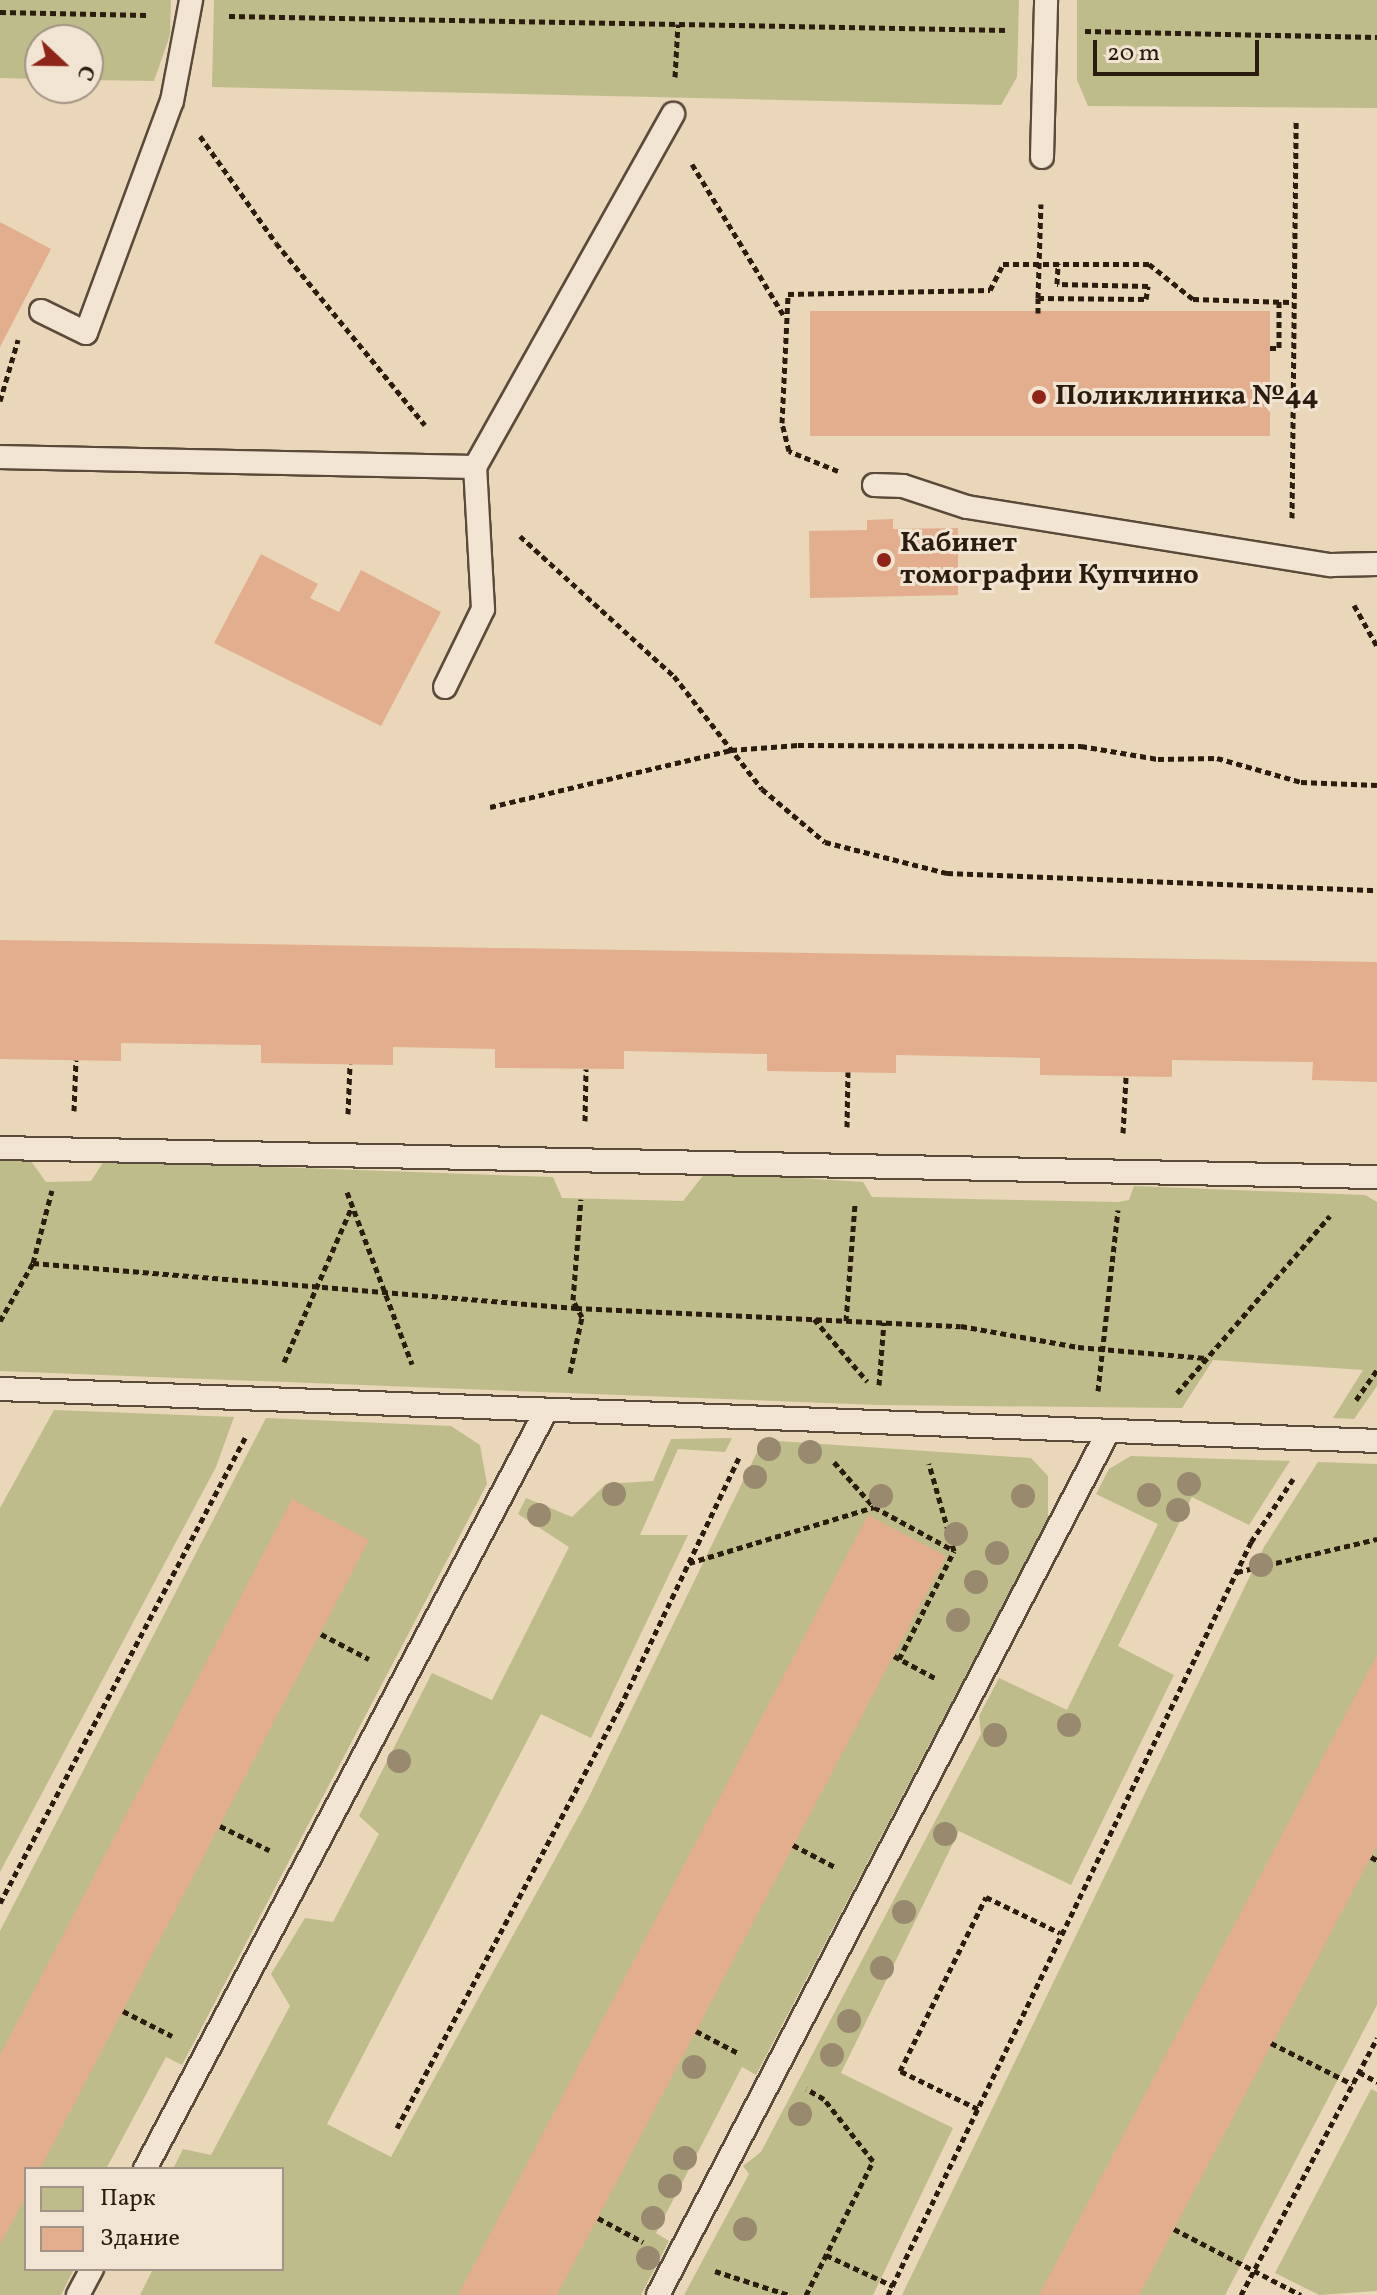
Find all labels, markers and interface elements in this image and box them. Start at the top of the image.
north arrow [24,24,104,104]
scale bar [1097,24,1263,74]
text: 20 m [1107,37,1160,71]
text: С [68,60,102,85]
place label: Поликлиника №44 [1055,380,1319,414]
marker: Поликлиника №44 [1030,388,1048,406]
place label: Кабинет томографии Купчино [900,527,1199,593]
marker: Кабинет томографии Купчино [875,551,893,569]
legend [24,2167,284,2271]
text: Парк [100,2182,156,2216]
text: Здание [100,2222,180,2256]

